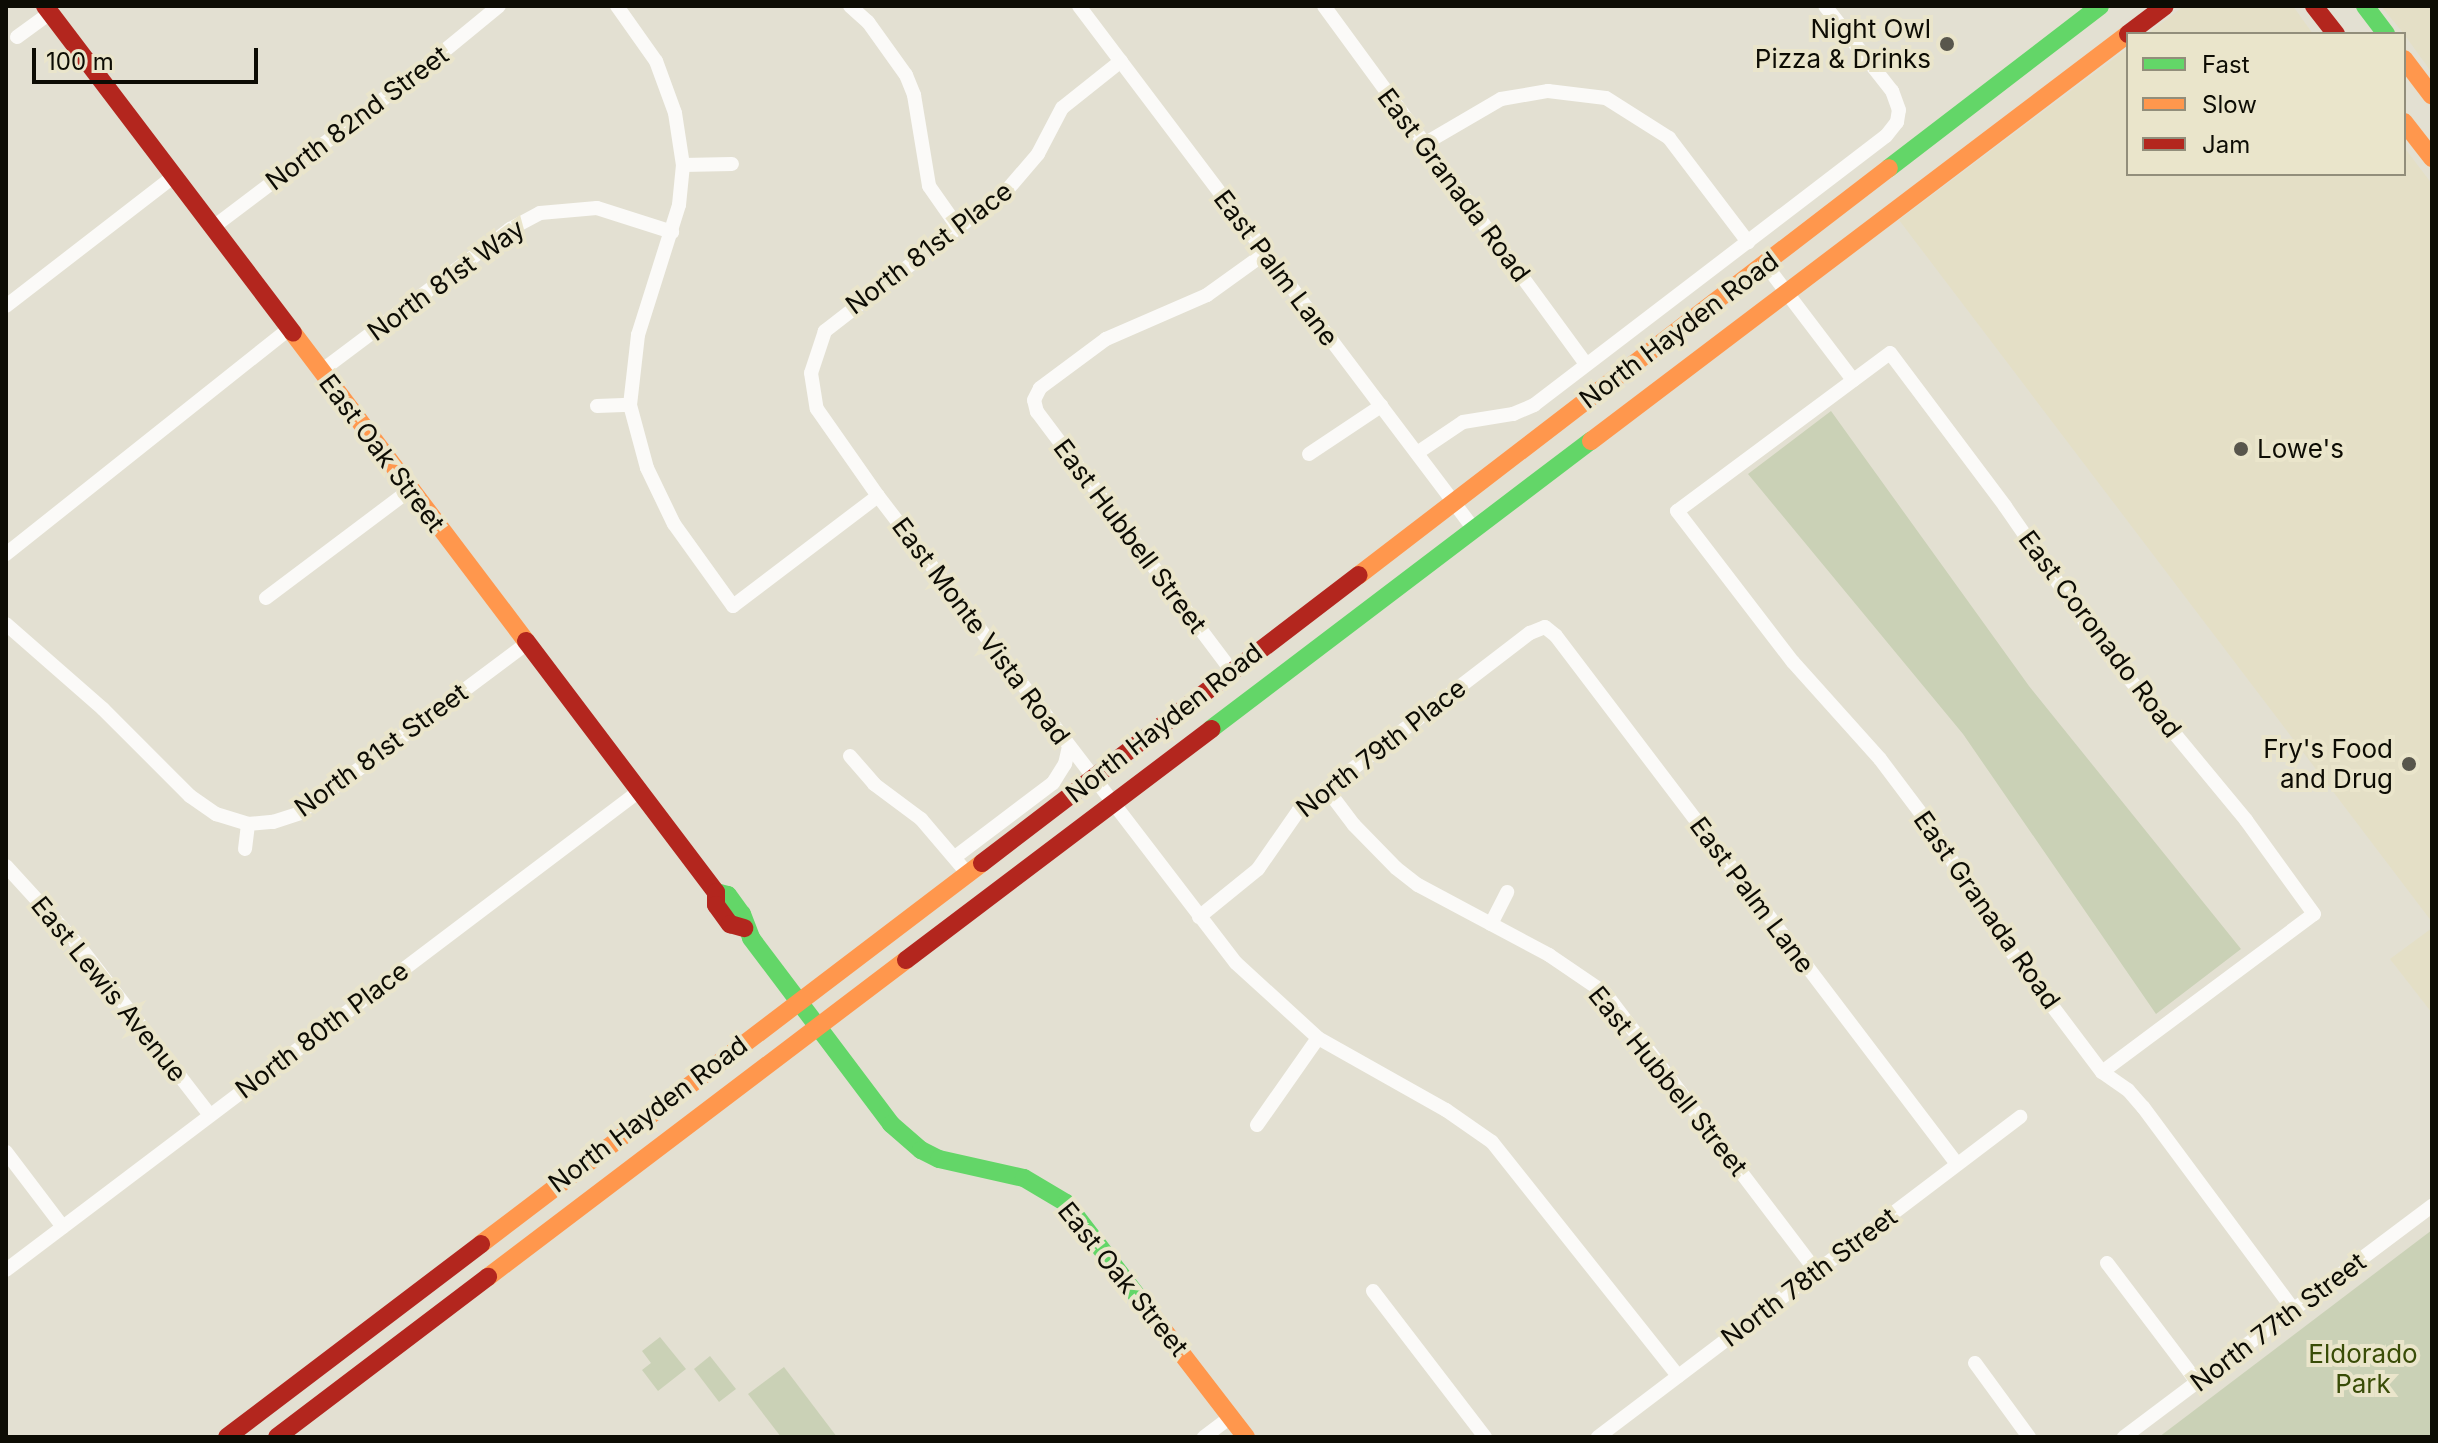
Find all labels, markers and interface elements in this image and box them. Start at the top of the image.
place label: Night Owl Pizza & Drinks [1755,13,1931,74]
scale bar [36,32,262,82]
legend [2126,32,2406,176]
marker: Night Owl Pizza & Drinks [1938,35,1956,53]
street label: North 82nd Street [260,39,454,197]
text: 100 m [46,47,114,76]
text: Fast [2202,50,2250,79]
street label: East Granada Road [1371,82,1537,288]
text: Slow [2202,90,2257,119]
text: Jam [2202,130,2250,159]
street label: North 81st Place [840,175,1018,321]
street label: East Palm Lane [1207,184,1345,352]
street label: North 81st Way [362,213,530,347]
street label: North Hayden Road [1574,245,1784,415]
street label: East Oak Street [313,368,451,538]
street label: East Hubbell Street [1047,433,1213,639]
place label: Lowe's [2257,433,2344,465]
marker: Lowe's [2232,440,2250,458]
street label: East Monte Vista Road [885,511,1077,751]
street label: East Coronado Road [2012,524,2188,744]
street label: North Hayden Road [1060,637,1268,809]
street label: North 79th Place [1290,672,1472,824]
street label: North 81st Street [288,677,474,823]
place label: Fry's Food and Drug [2263,733,2393,794]
marker: Fry's Food and Drug [2400,755,2418,773]
street label: East Granada Road [1907,805,2067,1015]
street label: East Palm Lane [1683,811,1821,979]
street label: East Lewis Avenue [25,890,193,1088]
street label: North 80th Place [229,955,415,1105]
street label: East Hubbell Street [1582,980,1754,1182]
street label: North Hayden Road [543,1029,753,1199]
street label: East Oak Street [1051,1196,1195,1362]
street label: North 78th Street [1715,1201,1903,1353]
street label: North 77th Street [2184,1246,2372,1398]
park label: Eldorado Park [2308,1338,2418,1400]

